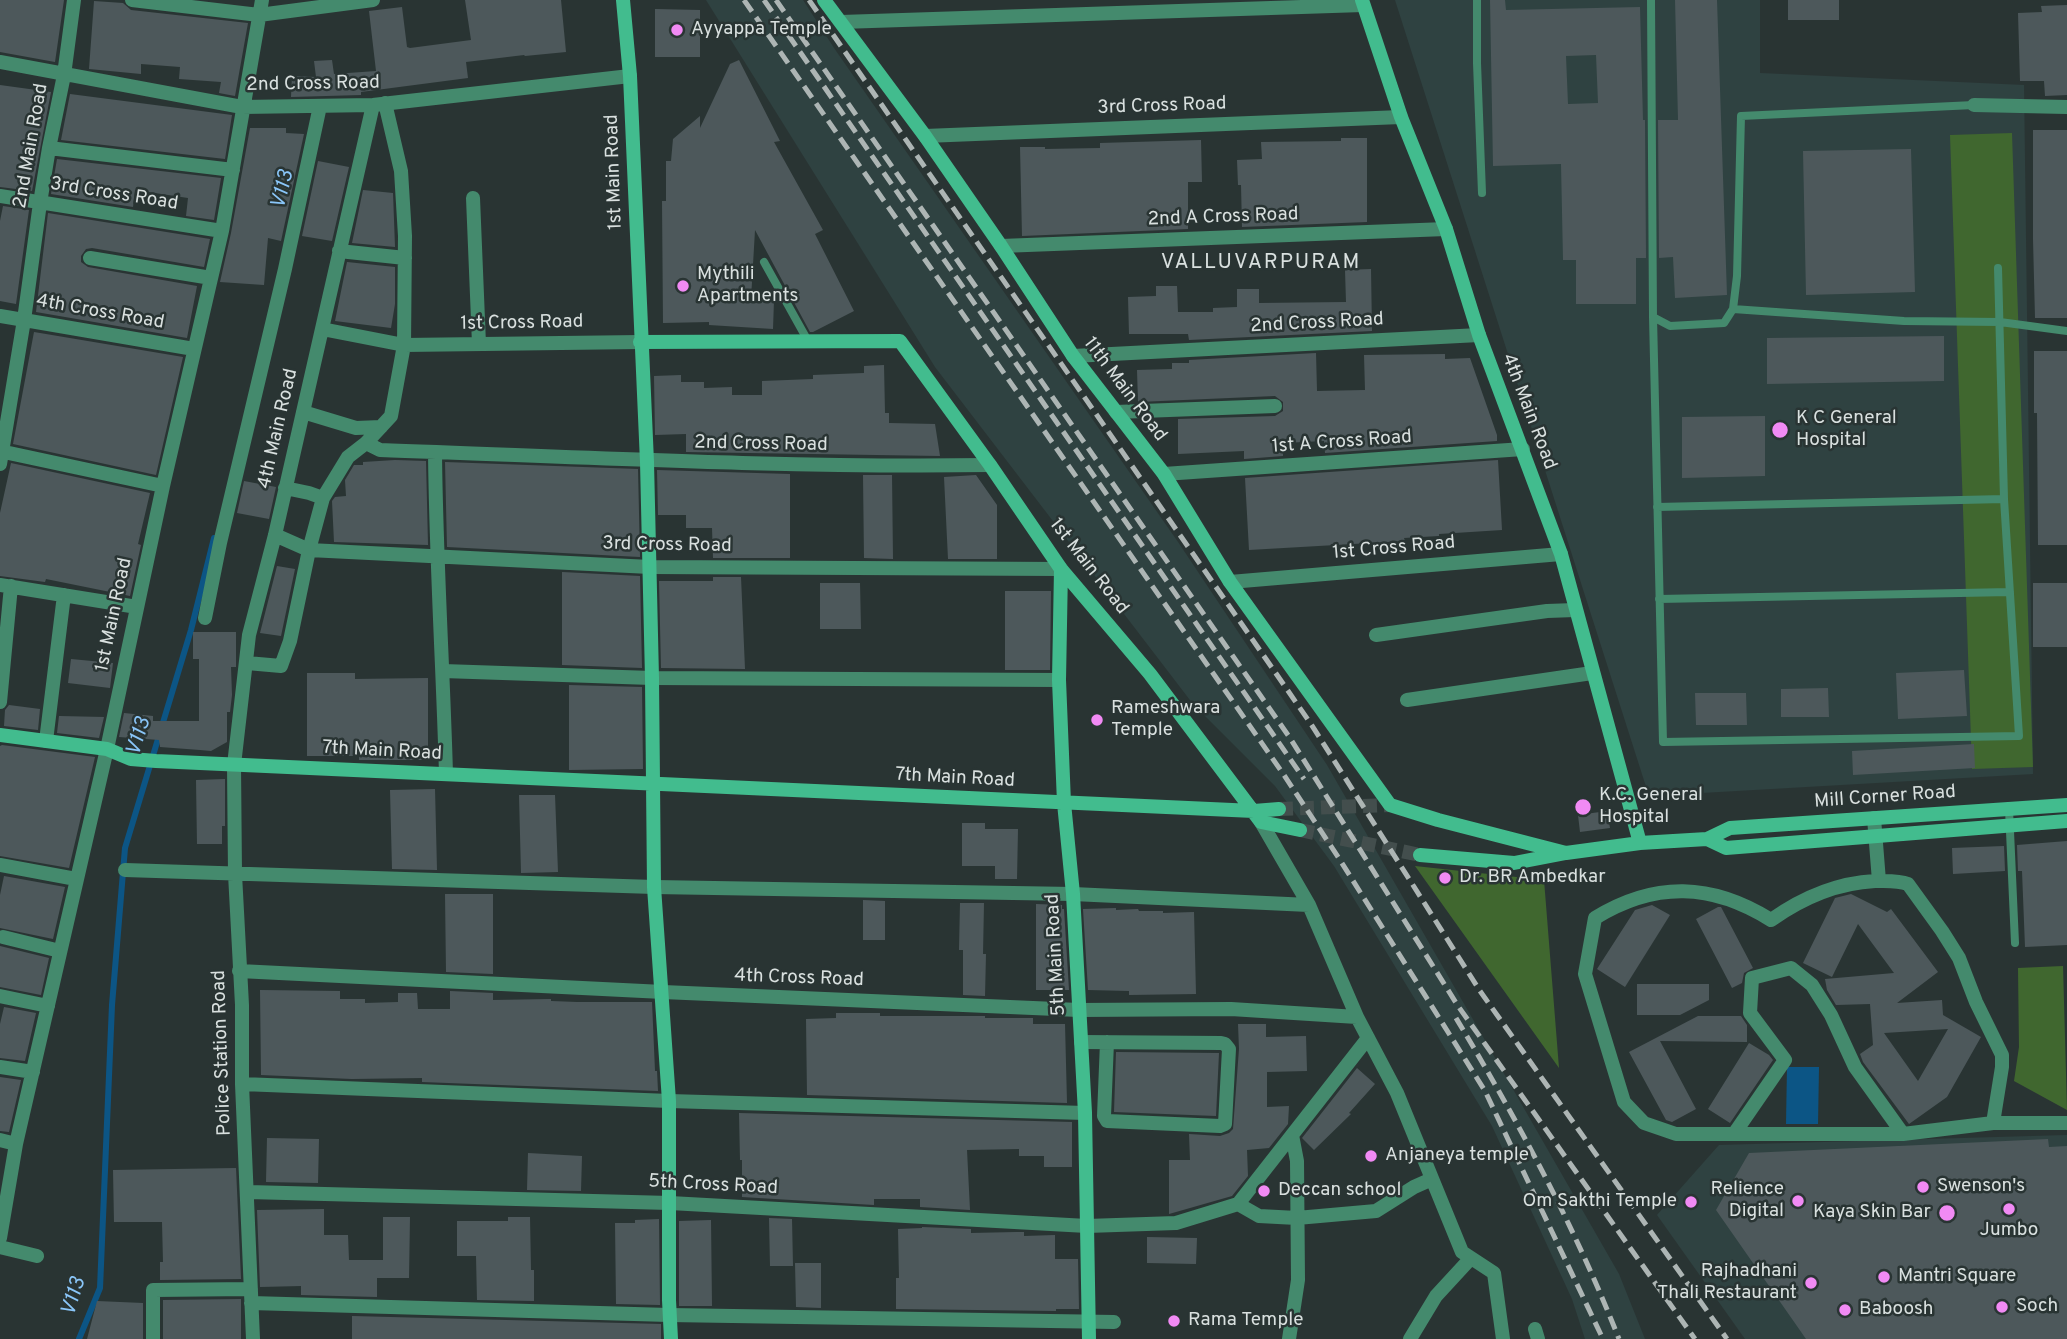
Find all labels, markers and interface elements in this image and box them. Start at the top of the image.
place label: Ayyappa Temple [691,19,832,41]
marker: Ayyappa Temple [669,22,685,38]
street label: 2nd Cross Road [246,72,380,98]
street label: 2nd Main Road [10,82,54,210]
street label: 3rd Cross Road [1097,93,1227,121]
street label: 1st Main Road [602,114,628,230]
water label: V113 [267,168,301,212]
street label: 3rd Cross Road [48,174,180,216]
street label: 2nd A Cross Road [1147,204,1299,232]
district label: VALLUVARPURAM [1162,251,1360,277]
place label: Mythili Apartments [697,264,798,308]
marker: Mythili Apartments [675,278,691,294]
street label: 4th Cross Road [34,291,166,335]
street label: 2nd Cross Road [1250,309,1384,339]
street label: 1st Cross Road [460,312,584,336]
street label: 11th Main Road [1077,333,1171,447]
street label: 4th Main Road [1495,351,1561,473]
street label: 4th Main Road [254,367,304,491]
place label: K C General Hospital [1796,408,1897,452]
marker: K C General Hospital [1770,420,1790,440]
street label: 1st A Cross Road [1271,427,1413,459]
street label: 2nd Cross Road [694,432,828,458]
street label: 1st Main Road [1043,514,1133,620]
street label: 1st Cross Road [1332,532,1456,566]
street label: 3rd Cross Road [602,533,732,559]
street label: 1st Main Road [92,556,138,674]
place label: Rameshwara Temple [1111,698,1220,742]
marker: Rameshwara Temple [1089,712,1105,728]
water label: V113 [122,715,158,759]
street label: 7th Main Road [321,737,443,767]
street label: 7th Main Road [894,764,1016,794]
street label: Mill Corner Road [1813,782,1957,814]
place label: K.C. General Hospital [1599,785,1703,829]
marker: K.C. General Hospital [1573,797,1593,817]
place label: Dr. BR Ambedkar [1459,867,1606,889]
marker: Dr. BR Ambedkar [1437,870,1453,886]
street label: 5th Main Road [1042,893,1072,1017]
street label: 4th Cross Road [734,965,864,993]
street label: Police Station Road [209,970,237,1136]
place label: Anjaneya temple [1385,1145,1529,1167]
marker: Anjaneya temple [1363,1148,1379,1164]
street label: 5th Cross Road [648,1171,778,1201]
place label: Swenson's [1937,1176,2025,1198]
place label: Relience Digital [1711,1179,1784,1223]
marker: Swenson's [1915,1179,1931,1195]
place label: Deccan school [1278,1180,1401,1202]
marker: Deccan school [1256,1183,1272,1199]
place label: Om Sakthi Temple [1522,1191,1677,1213]
marker: Relience Digital [1790,1193,1806,1209]
marker: Om Sakthi Temple [1683,1194,1699,1210]
marker: Jumbo [2001,1201,2017,1217]
place label: Kaya Skin Bar [1813,1202,1931,1224]
marker: Kaya Skin Bar [1937,1203,1957,1223]
place label: Jumbo [1980,1220,2038,1242]
place label: Rajhadhani Thali Restaurant [1657,1261,1797,1305]
place label: Mantri Square [1898,1266,2016,1288]
marker: Mantri Square [1876,1269,1892,1285]
water label: V113 [57,1275,93,1319]
marker: Rajhadhani Thali Restaurant [1803,1275,1819,1291]
place label: Soch [2016,1296,2058,1318]
place label: Baboosh [1859,1299,1934,1321]
marker: Soch [1994,1299,2010,1315]
marker: Baboosh [1837,1302,1853,1318]
place label: Rama Temple [1188,1310,1303,1332]
marker: Rama Temple [1166,1313,1182,1329]

